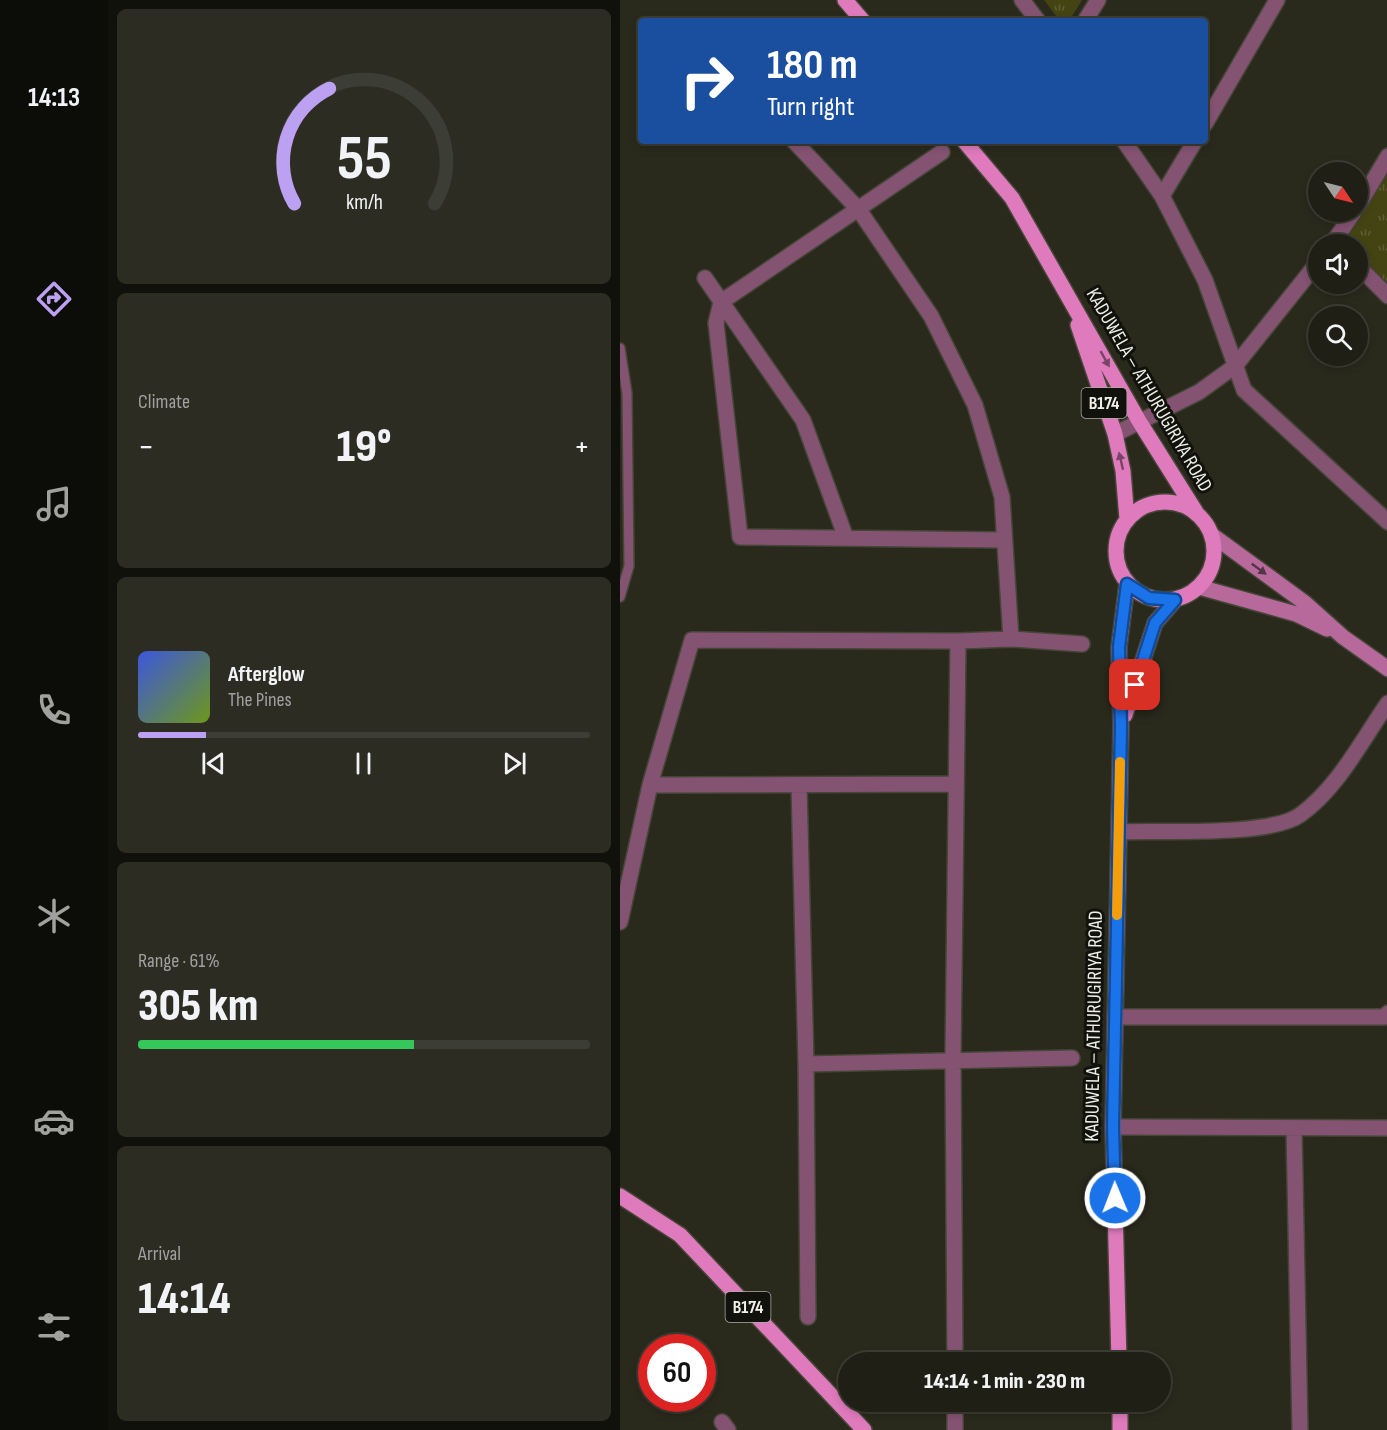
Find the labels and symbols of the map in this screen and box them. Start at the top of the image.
north arrow [1308,162,1368,222]
street label: KADUWELA – ATHURUGIRIYA ROAD [1081,284,1217,496]
one-way arrow [1100,351,1110,368]
road number: B174 [1082,388,1126,418]
one-way arrow [1115,452,1125,470]
one-way arrow [1252,563,1267,575]
pin [1109,659,1160,710]
street label: KADUWELA – ATHURUGIRIYA ROAD [1080,910,1108,1142]
position arrow [1083,1166,1147,1230]
road number: B174 [726,1292,770,1322]
speed limit sign: 60 [638,1334,716,1412]

